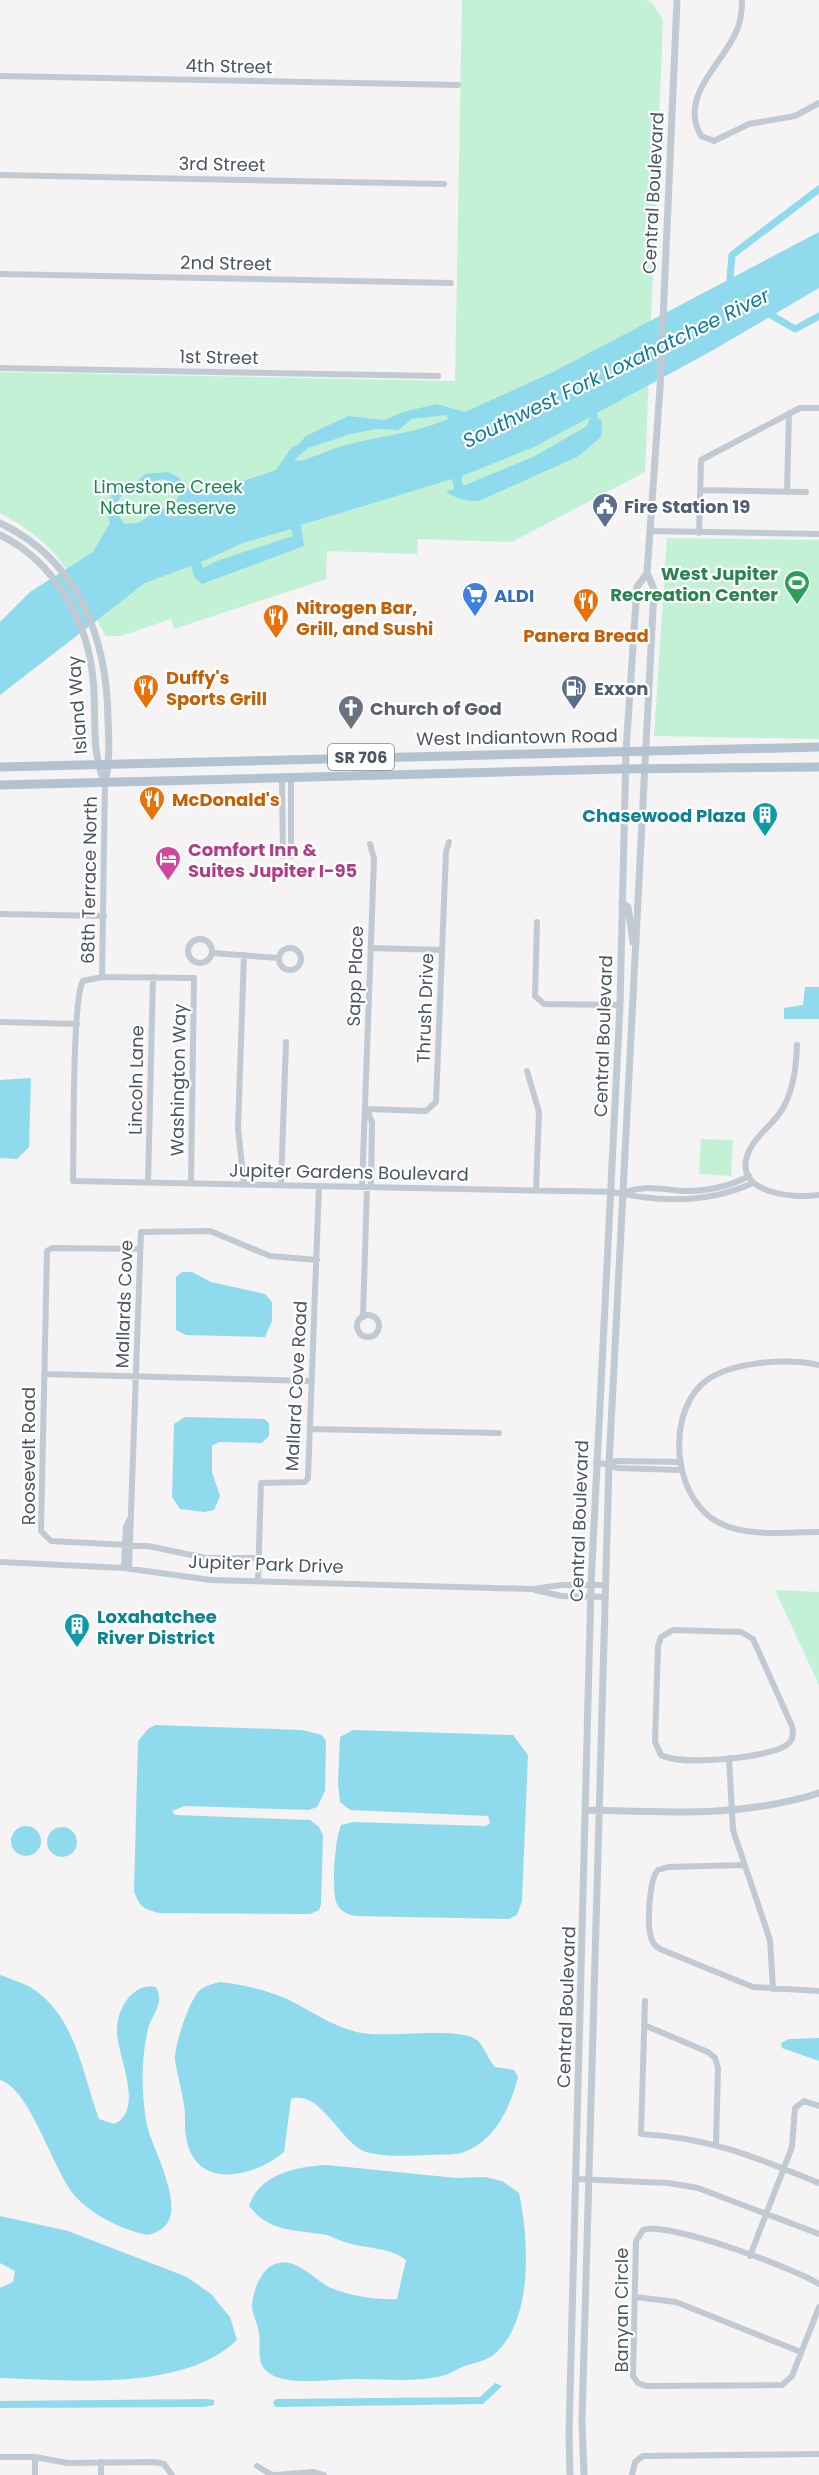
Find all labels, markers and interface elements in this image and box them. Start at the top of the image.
street label: 4th Street [185,53,273,79]
street label: Central Boulevard [636,111,670,275]
street label: 3rd Street [178,151,266,177]
street label: 2nd Street [180,250,272,276]
water label: Southwest Fork Loxahatchee River [458,281,775,455]
street label: 1st Street [179,344,259,370]
park label: Limestone Creek Nature Reserve [93,474,243,520]
public building icon: Fire Station 19 [590,491,620,529]
place label: Fire Station 19 [624,494,750,519]
place label: West Jupiter Recreation Center [610,561,778,607]
sports icon: West Jupiter Recreation Center [782,568,812,606]
supermarket icon: ALDI [460,580,490,618]
place label: ALDI [494,583,534,608]
restaurant icon: Panera Bread [571,586,601,624]
place label: Nitrogen Bar, Grill, and Sushi [296,595,433,641]
restaurant icon: Nitrogen Bar, Grill, and Sushi [261,602,291,640]
place label: Panera Bread [523,623,649,648]
street label: Island Way [61,655,93,755]
place label: Duffy's Sports Grill [166,665,267,711]
restaurant icon: Duffy's Sports Grill [131,672,161,710]
fuel station icon: Exxon [559,673,589,711]
place label: Exxon [594,676,649,701]
church icon: Church of God [336,693,366,731]
place label: Church of God [370,696,502,721]
street label: West Indiantown Road [416,723,618,751]
road number: SR 706 [328,744,394,770]
restaurant icon: McDonald's [137,784,167,822]
place label: McDonald's [172,787,280,812]
street label: 68th Terrace North [75,796,103,964]
building icon: Chasewood Plaza [750,800,780,838]
place label: Chasewood Plaza [582,803,746,828]
place label: Comfort Inn & Suites Jupiter I-95 [188,837,357,883]
hotel icon: Comfort Inn & Suites Jupiter I-95 [153,844,183,882]
street label: Sapp Place [341,925,369,1027]
street label: Thrush Drive [411,952,439,1064]
street label: Central Boulevard [588,955,618,1117]
street label: Washington Way [164,1003,192,1157]
street label: Lincoln Lane [123,1025,149,1135]
street label: Jupiter Gardens Boulevard [229,1157,469,1187]
street label: Mallards Cove [109,1239,139,1369]
street label: Mallard Cove Road [279,1300,313,1472]
street label: Roosevelt Road [16,1387,41,1525]
street label: Central Boulevard [564,1440,594,1602]
street label: Jupiter Park Drive [188,1549,344,1579]
place label: Loxahatchee River District [97,1604,217,1650]
building icon: Loxahatchee River District [62,1611,92,1649]
street label: Central Boulevard [551,1926,581,2088]
street label: Banyan Circle [609,2248,634,2372]

